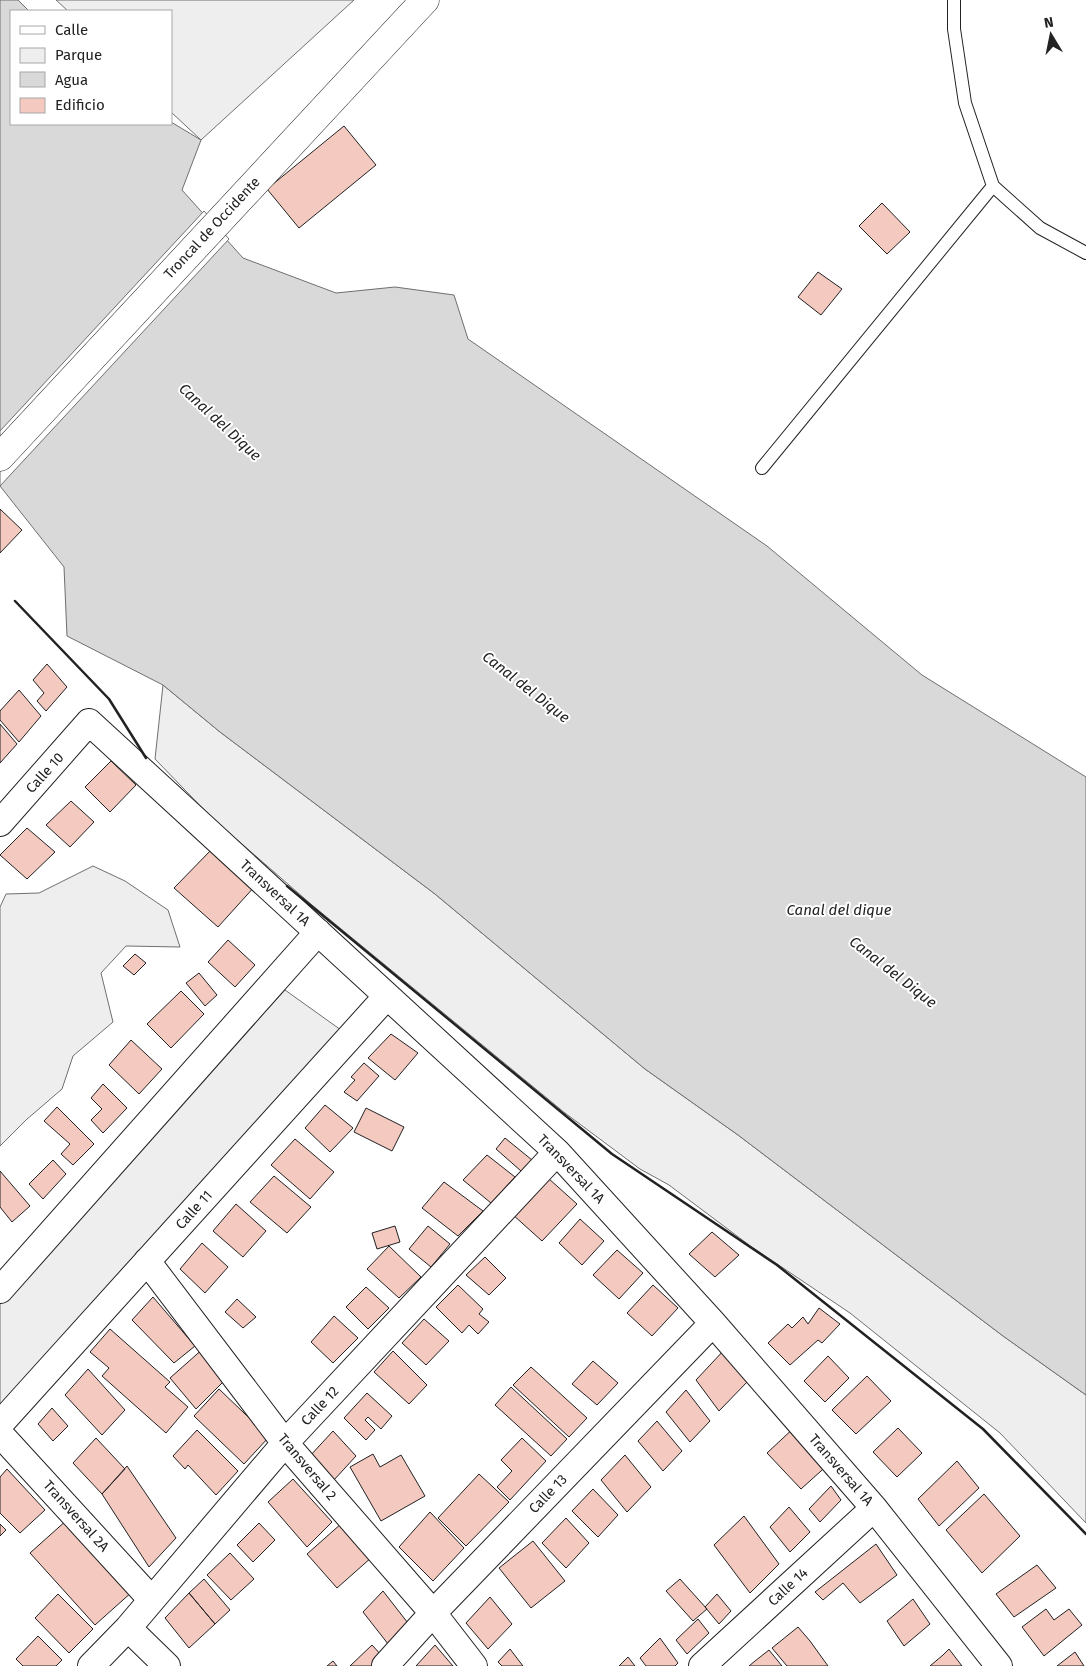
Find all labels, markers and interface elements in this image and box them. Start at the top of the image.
legend [10,10,172,125]
north arrow [1026,10,1076,60]
text: N [1043,14,1055,32]
text: Calle [55,21,88,39]
text: Parque [55,46,102,64]
text: Agua [55,71,88,89]
text: Edificio [55,96,105,114]
street label: Troncal de Occidente [160,174,264,282]
water label: Canal del Dique [175,379,265,465]
water label: Canal del Dique [479,647,573,727]
street label: Calle 10 [22,749,68,797]
street label: Transversal 1A [237,856,313,930]
water label: Canal del dique [787,901,892,919]
water label: Canal del Dique [846,932,940,1012]
street label: Transversal 1A [534,1131,608,1207]
street label: Calle 11 [172,1187,216,1233]
street label: Calle 12 [298,1383,343,1429]
street label: Transversal 2 [274,1430,340,1504]
street label: Transversal 1A [805,1431,877,1509]
street label: Calle 13 [525,1471,571,1517]
street label: Transversal 2A [40,1477,112,1555]
street label: Calle 14 [765,1564,812,1610]

